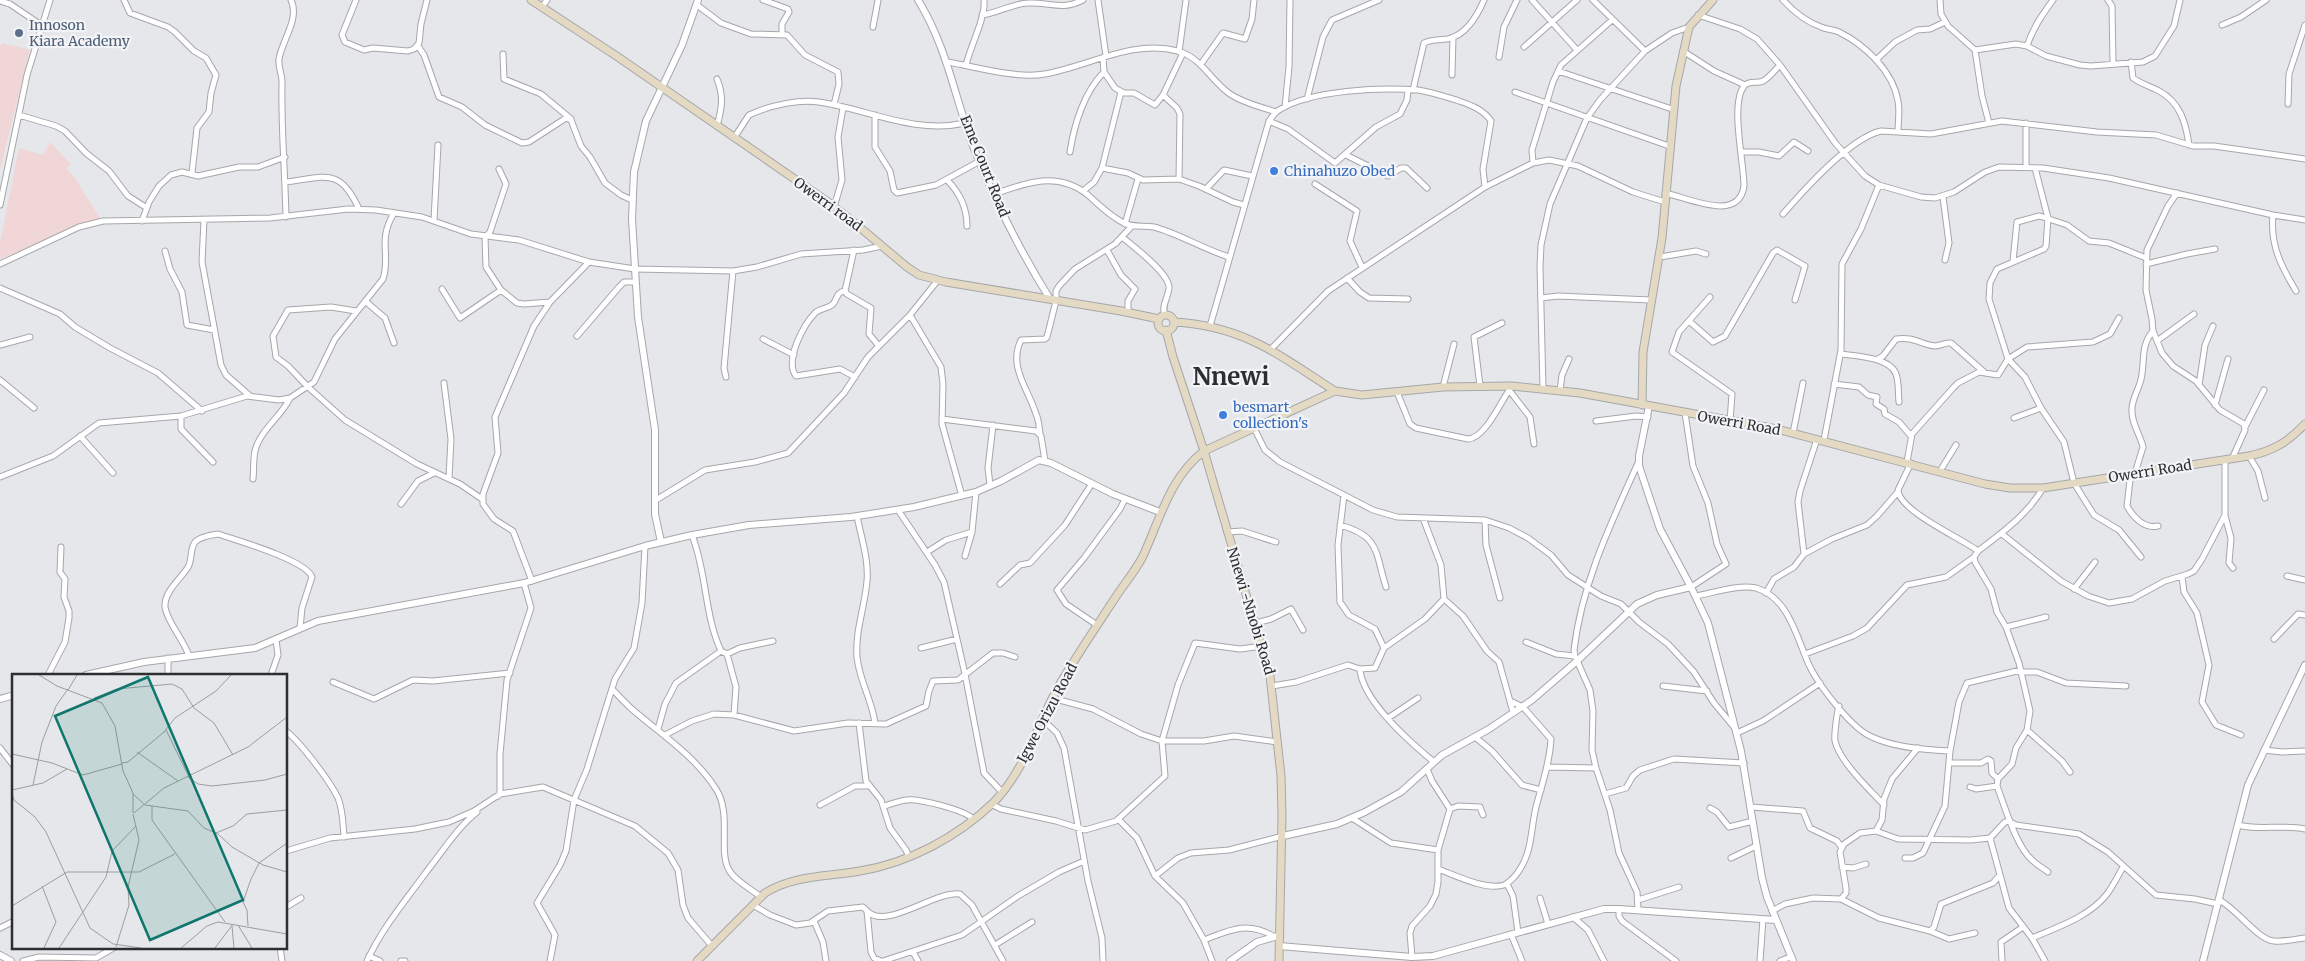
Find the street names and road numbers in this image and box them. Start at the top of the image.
street label: Eme Court Road [956,112,1014,220]
street label: Owerri road [790,173,866,235]
street label: Owerri Road [1696,407,1783,439]
street label: Owerri Road [2107,455,2193,486]
street label: Nnewi -Nnobi Road [1223,545,1279,678]
street label: Igwe Orizu Road [1013,659,1081,766]

